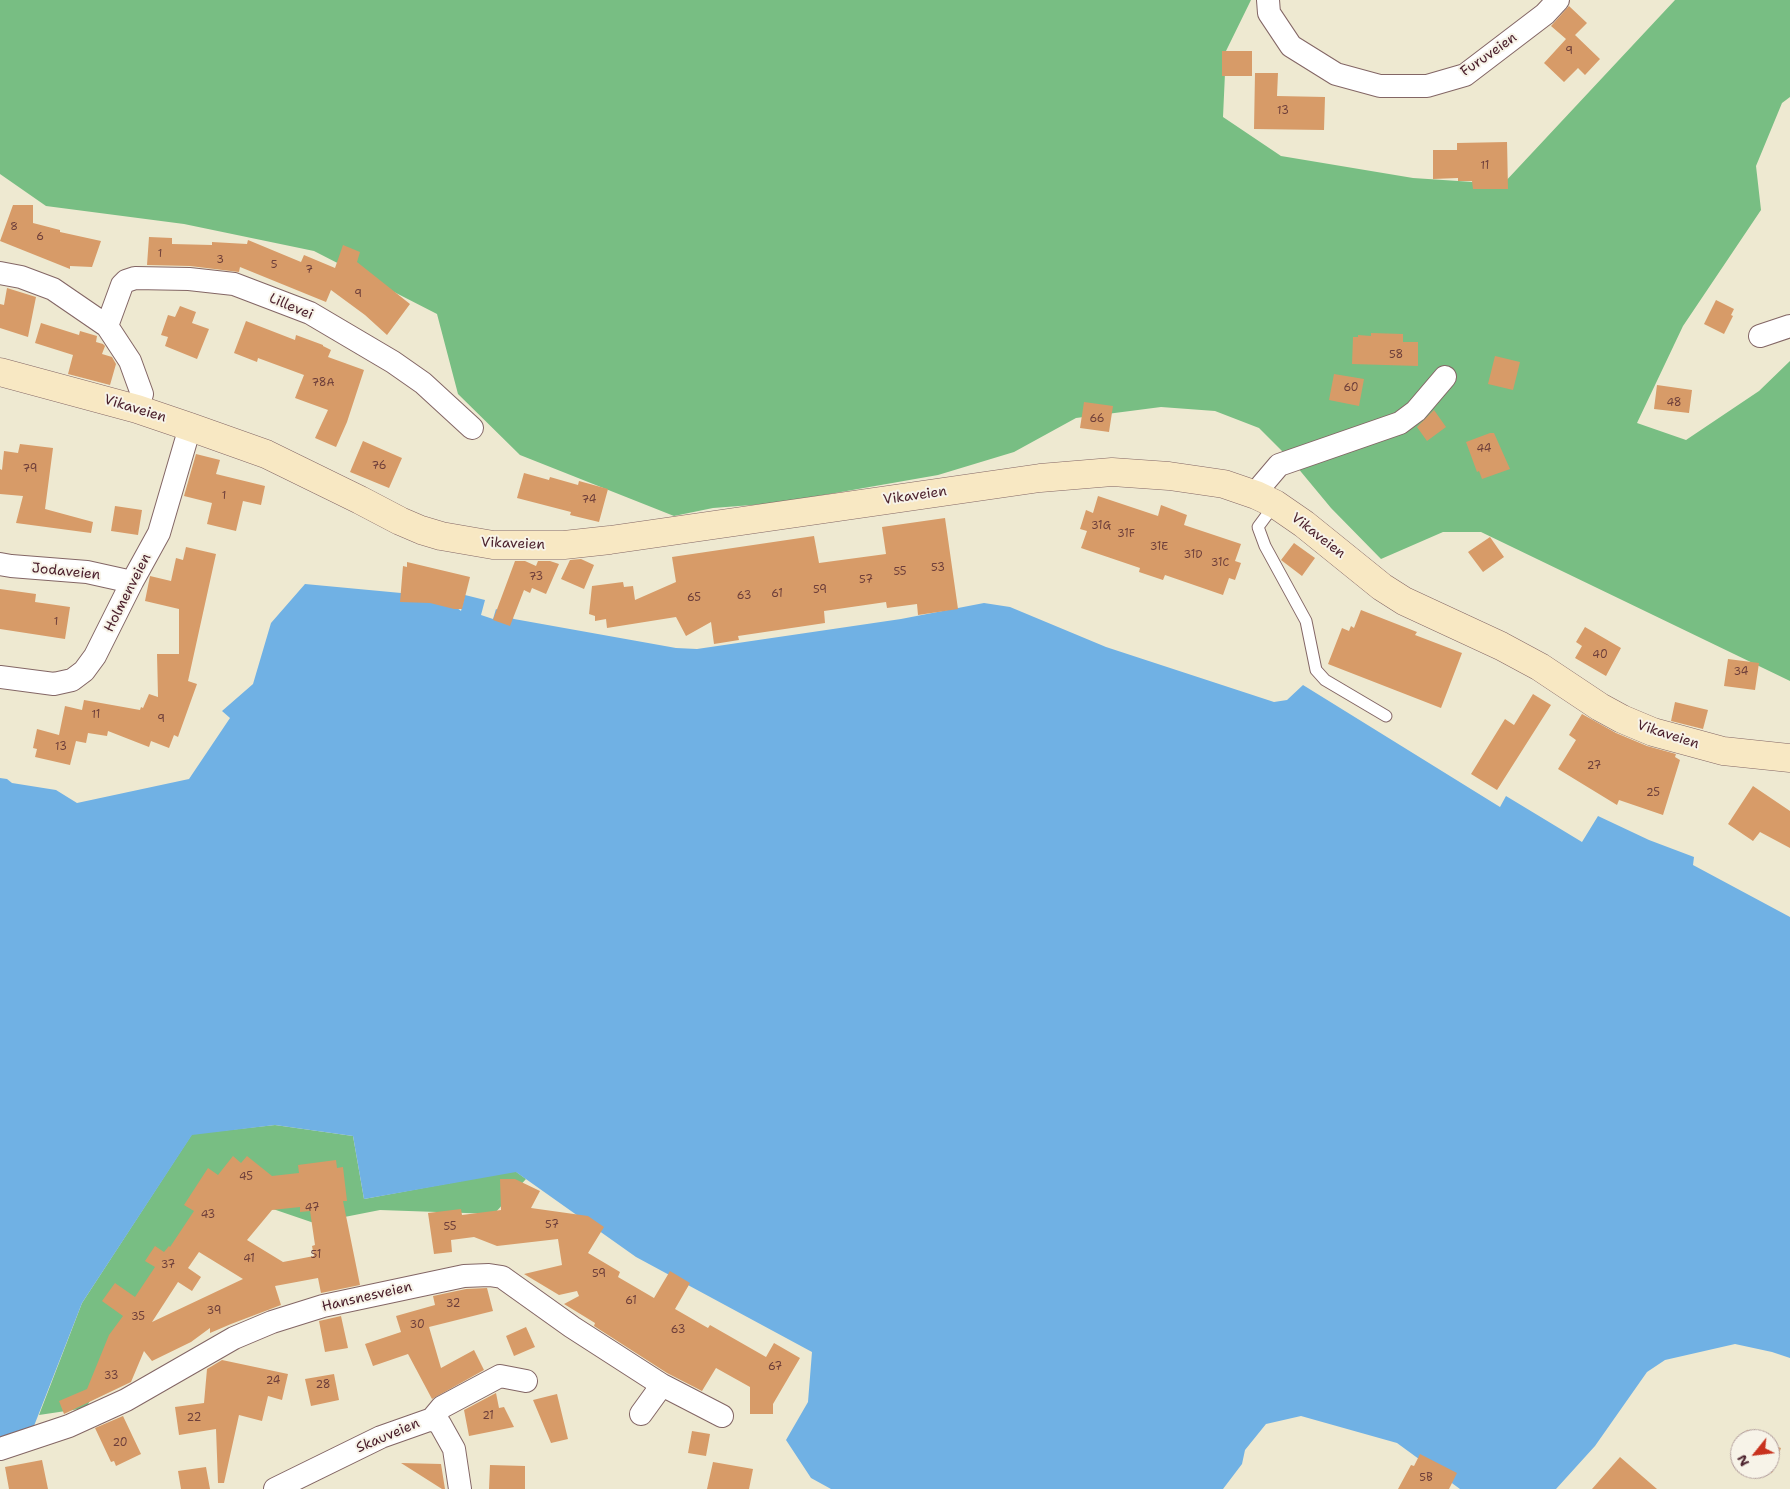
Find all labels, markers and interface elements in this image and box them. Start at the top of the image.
street label: Furuveien [1458,30,1520,80]
house number: 9 [1565,44,1573,58]
house number: 13 [1277,104,1289,118]
house number: 11 [1481,159,1489,173]
house number: 8 [10,220,18,234]
house number: 6 [36,230,44,244]
house number: 1 [158,247,162,261]
house number: 3 [216,253,224,267]
house number: 5 [271,258,277,272]
house number: 7 [305,263,313,277]
house number: 9 [354,287,362,301]
street label: Lillevei [266,290,316,324]
house number: 58 [1389,348,1403,362]
house number: 78A [312,376,334,390]
house number: 60 [1343,381,1359,395]
street label: Vikaveien [102,392,168,426]
house number: 48 [1666,396,1682,410]
house number: 66 [1089,412,1105,426]
house number: 44 [1476,442,1492,456]
house number: 76 [372,459,386,473]
house number: 79 [23,462,37,476]
street label: Vikaveien [882,483,948,509]
house number: 1 [222,489,226,503]
house number: 74 [582,493,596,507]
street label: Vikaveien [1288,510,1348,562]
house number: 31G [1091,519,1111,533]
house number: 31F [1117,527,1135,541]
street label: Vikaveien [481,534,545,554]
house number: 31E [1150,540,1168,554]
house number: 31D [1184,548,1202,562]
street label: Holmenveien [101,551,155,635]
house number: 31C [1211,556,1229,570]
street label: Jodaveien [31,560,101,584]
house number: 53 [931,561,945,575]
house number: 55 [893,565,907,579]
house number: 73 [529,570,543,584]
house number: 57 [859,573,873,587]
house number: 59 [813,583,827,597]
house number: 61 [771,587,783,601]
house number: 63 [737,589,751,603]
house number: 65 [687,591,701,605]
house number: 1 [54,615,58,629]
house number: 40 [1592,648,1608,662]
house number: 34 [1734,665,1748,679]
house number: 11 [92,708,100,722]
house number: 9 [157,712,165,726]
street label: Vikaveien [1635,717,1701,753]
house number: 13 [55,740,67,754]
house number: 27 [1587,759,1601,773]
house number: 25 [1646,786,1660,800]
house number: 45 [239,1170,253,1184]
house number: 47 [305,1201,319,1215]
house number: 43 [201,1208,215,1222]
house number: 57 [545,1218,559,1232]
house number: 55 [443,1220,457,1234]
house number: 51 [311,1248,321,1262]
house number: 41 [243,1252,255,1266]
house number: 37 [161,1258,175,1272]
house number: 59 [592,1267,606,1281]
street label: Hansnesveien [320,1278,414,1316]
house number: 61 [625,1294,637,1308]
house number: 32 [446,1297,460,1311]
house number: 39 [207,1304,221,1318]
house number: 35 [131,1310,145,1324]
house number: 30 [409,1318,425,1332]
house number: 63 [671,1323,685,1337]
house number: 67 [768,1360,782,1374]
house number: 33 [104,1369,118,1383]
house number: 24 [266,1374,280,1388]
house number: 28 [315,1378,331,1392]
house number: 21 [482,1409,494,1423]
house number: 22 [187,1411,201,1425]
street label: Skauveien [354,1415,422,1457]
north arrow [1730,1429,1780,1479]
house number: 20 [112,1436,128,1450]
text: N [1732,1452,1753,1470]
house number: 5B [1419,1471,1433,1485]

